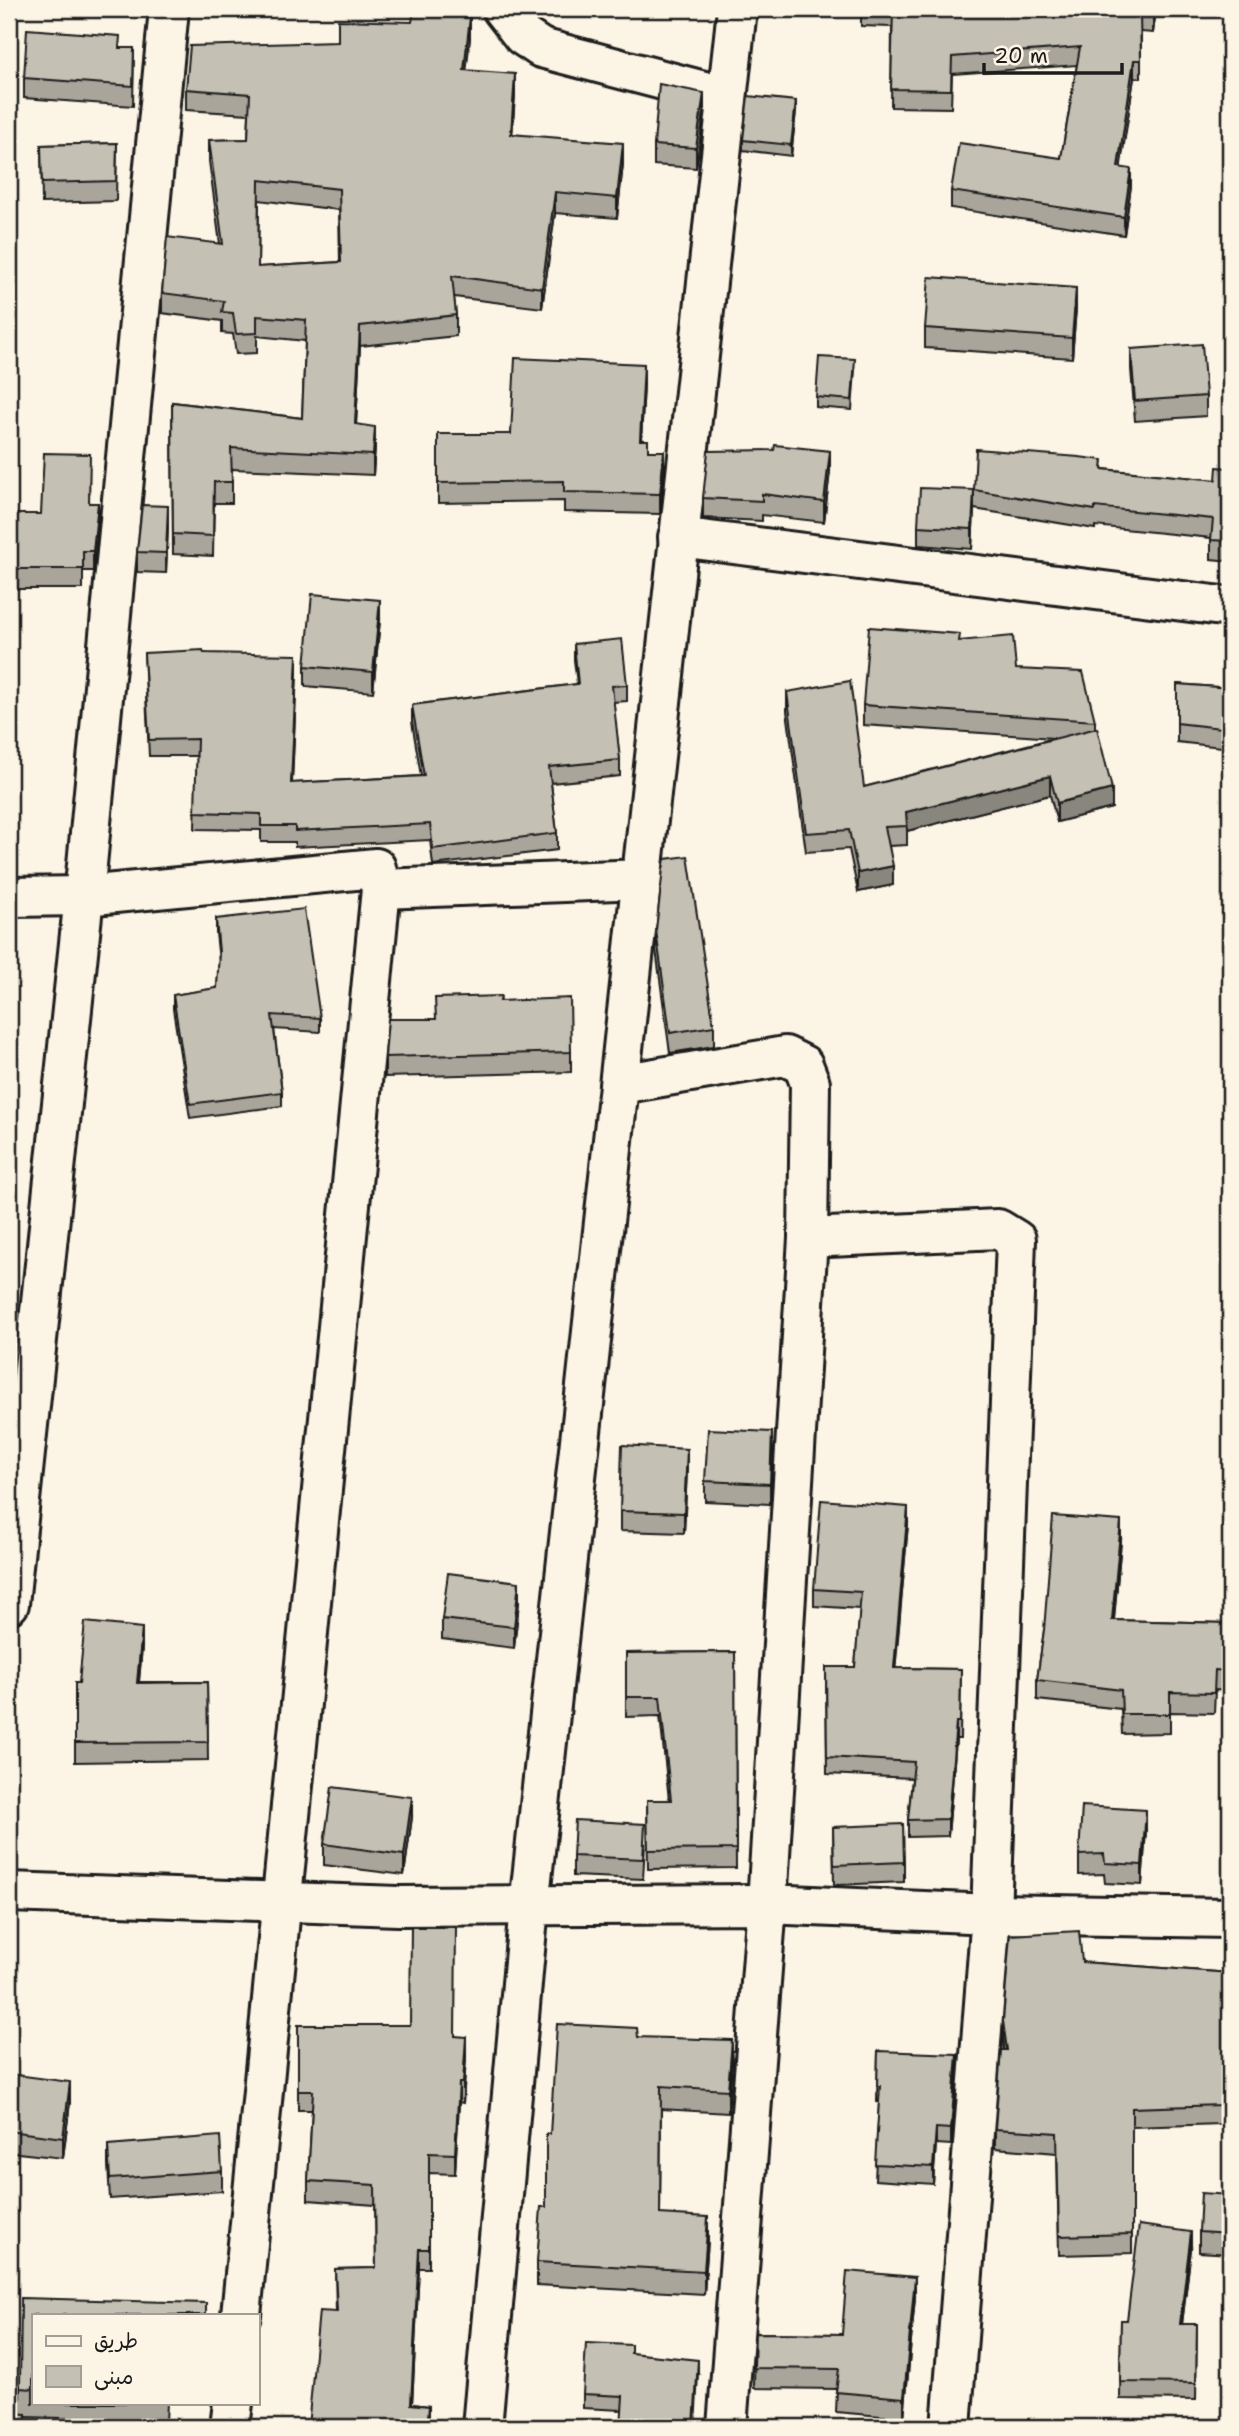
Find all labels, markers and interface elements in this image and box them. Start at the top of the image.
scale bar [984,32,1122,76]
text: 20 m [994,42,1048,70]
legend [32,2314,259,2404]
text: طريق [94,2327,138,2355]
text: مبنى [94,2363,133,2391]

